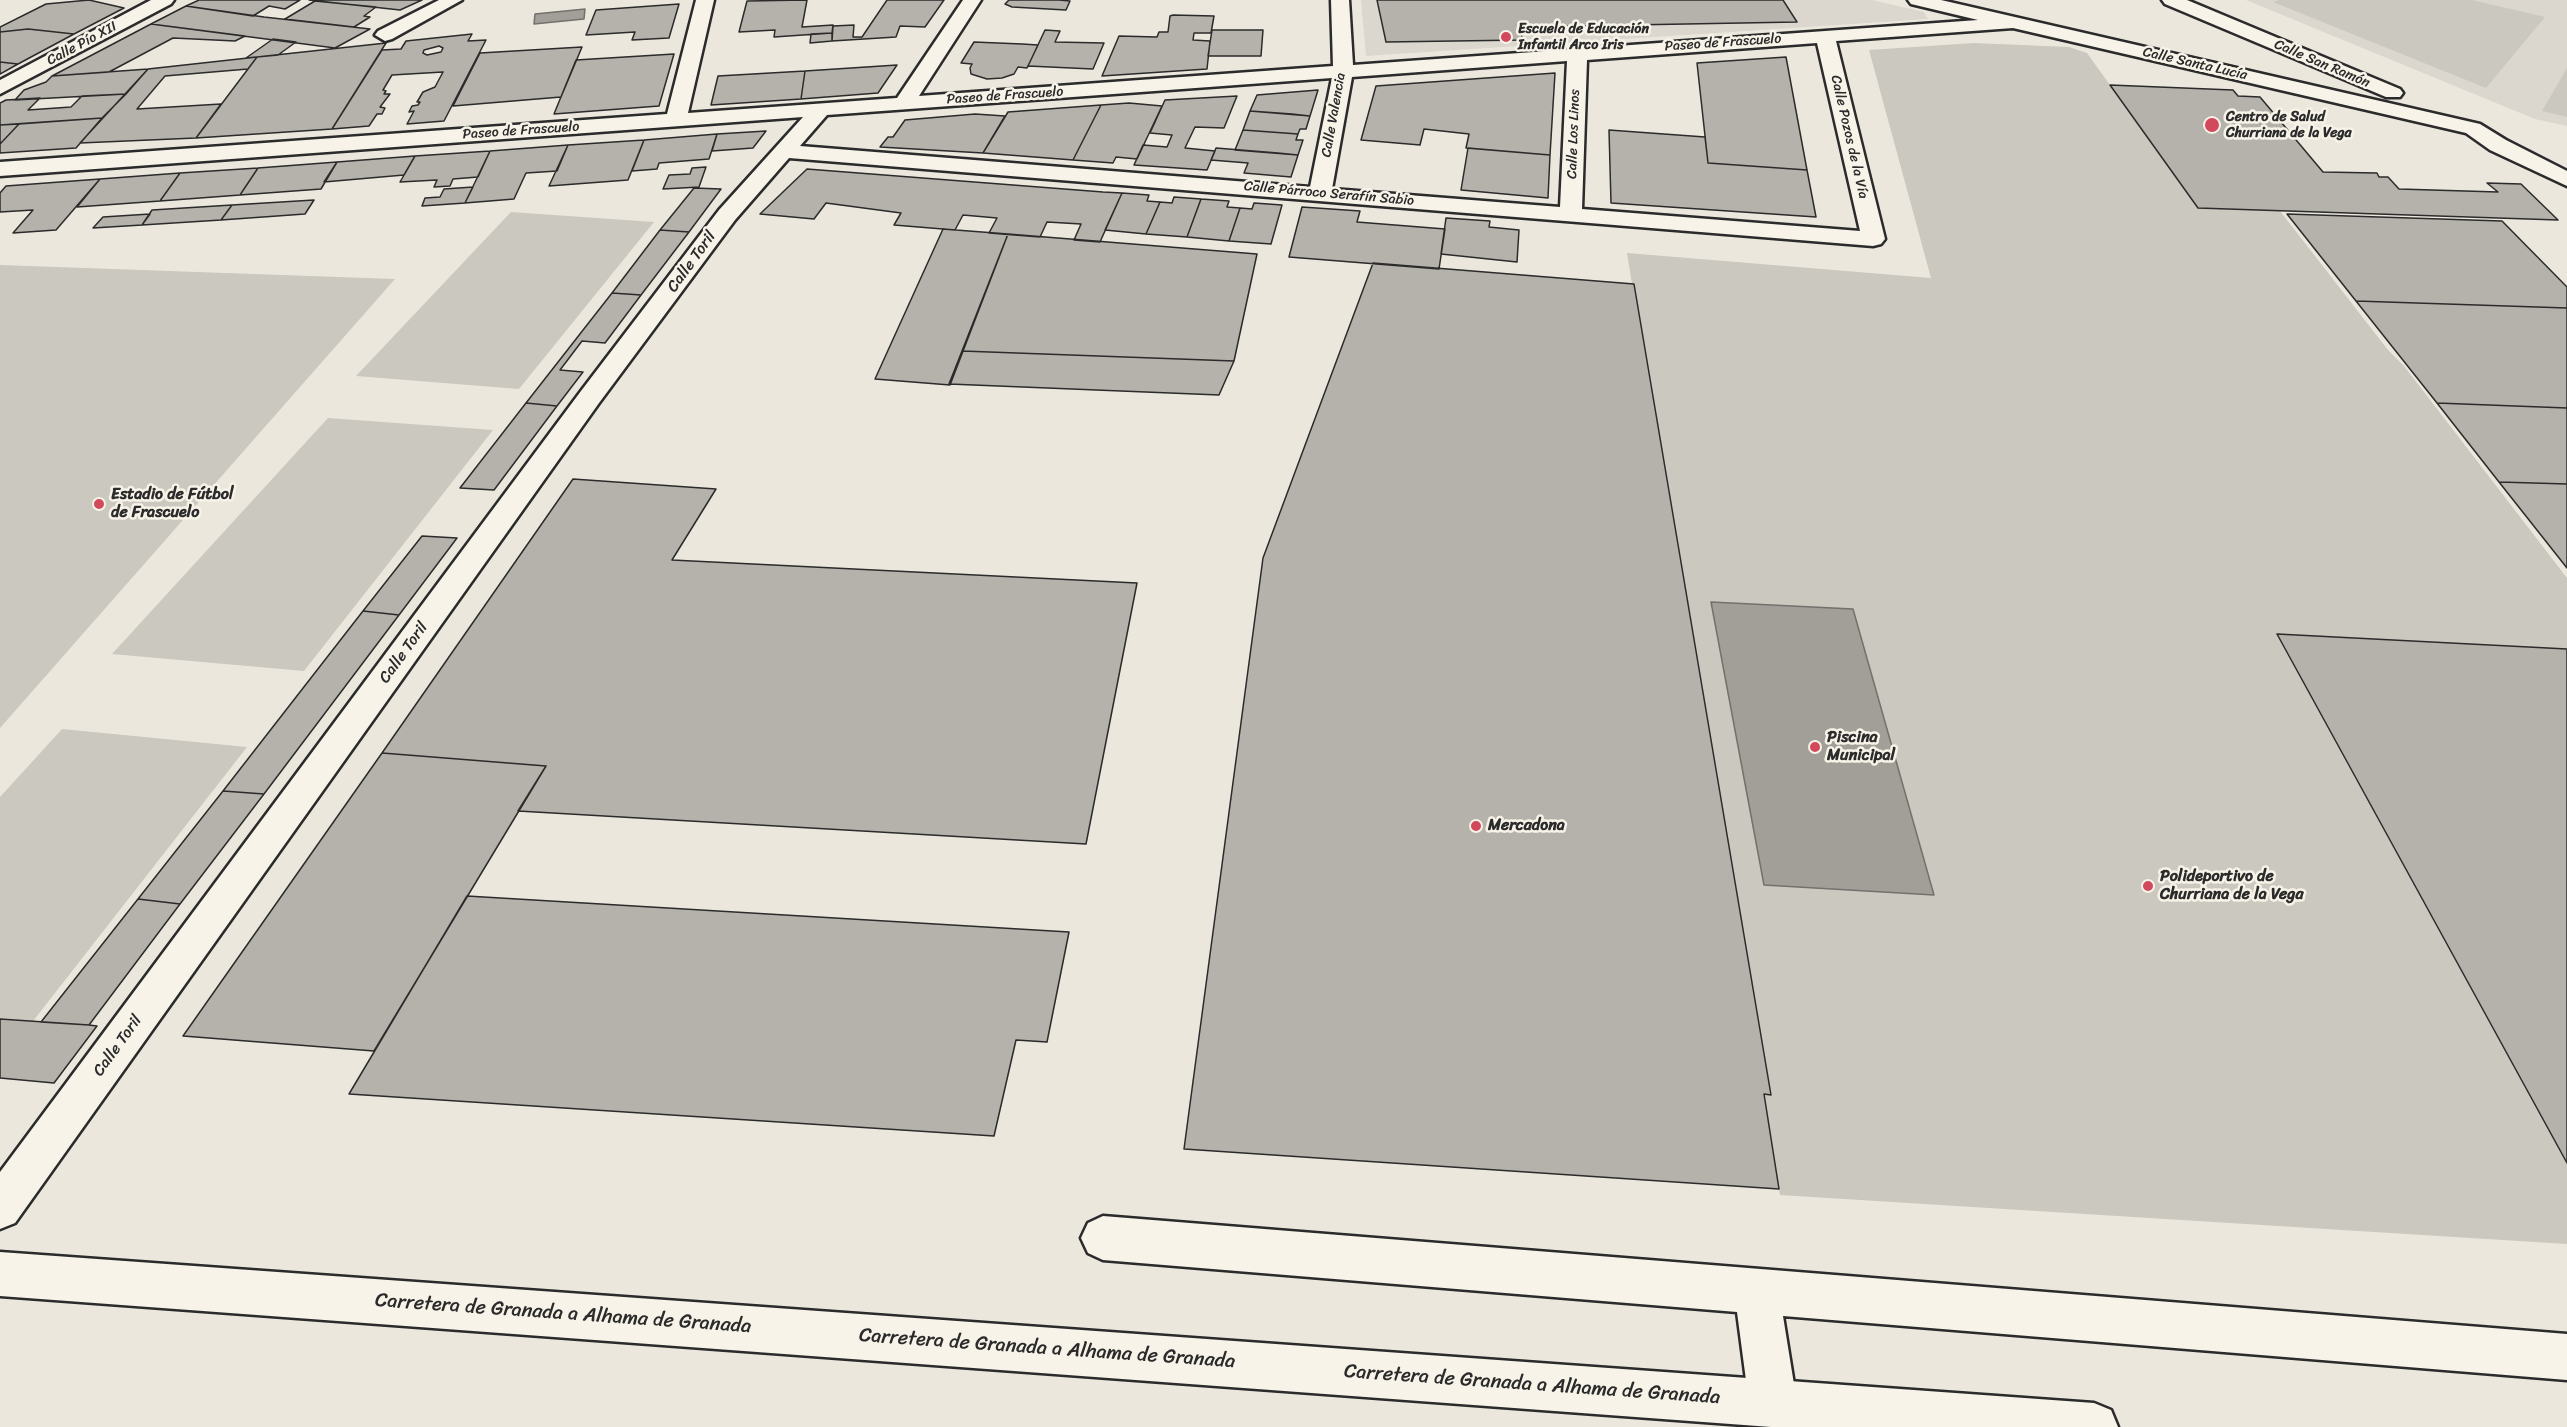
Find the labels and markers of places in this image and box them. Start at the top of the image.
place label: Escuela de Educación Infantil Arco Iris [1518,21,1649,54]
marker: Escuela de Educación Infantil Arco Iris [1499,30,1513,44]
place label: Centro de Salud Churriana de la Vega [2226,109,2352,142]
marker: Centro de Salud Churriana de la Vega [2203,116,2221,134]
place label: Estadio de Fútbol de Frascuelo [111,485,234,523]
marker: Estadio de Fútbol de Frascuelo [92,497,106,511]
place label: Piscina Municipal [1827,728,1895,766]
marker: Piscina Municipal [1808,740,1822,754]
place label: Mercadona [1488,816,1565,836]
marker: Mercadona [1469,819,1483,833]
place label: Polideportivo de Churriana de la Vega [2160,867,2303,905]
marker: Polideportivo de Churriana de la Vega [2141,879,2155,893]

